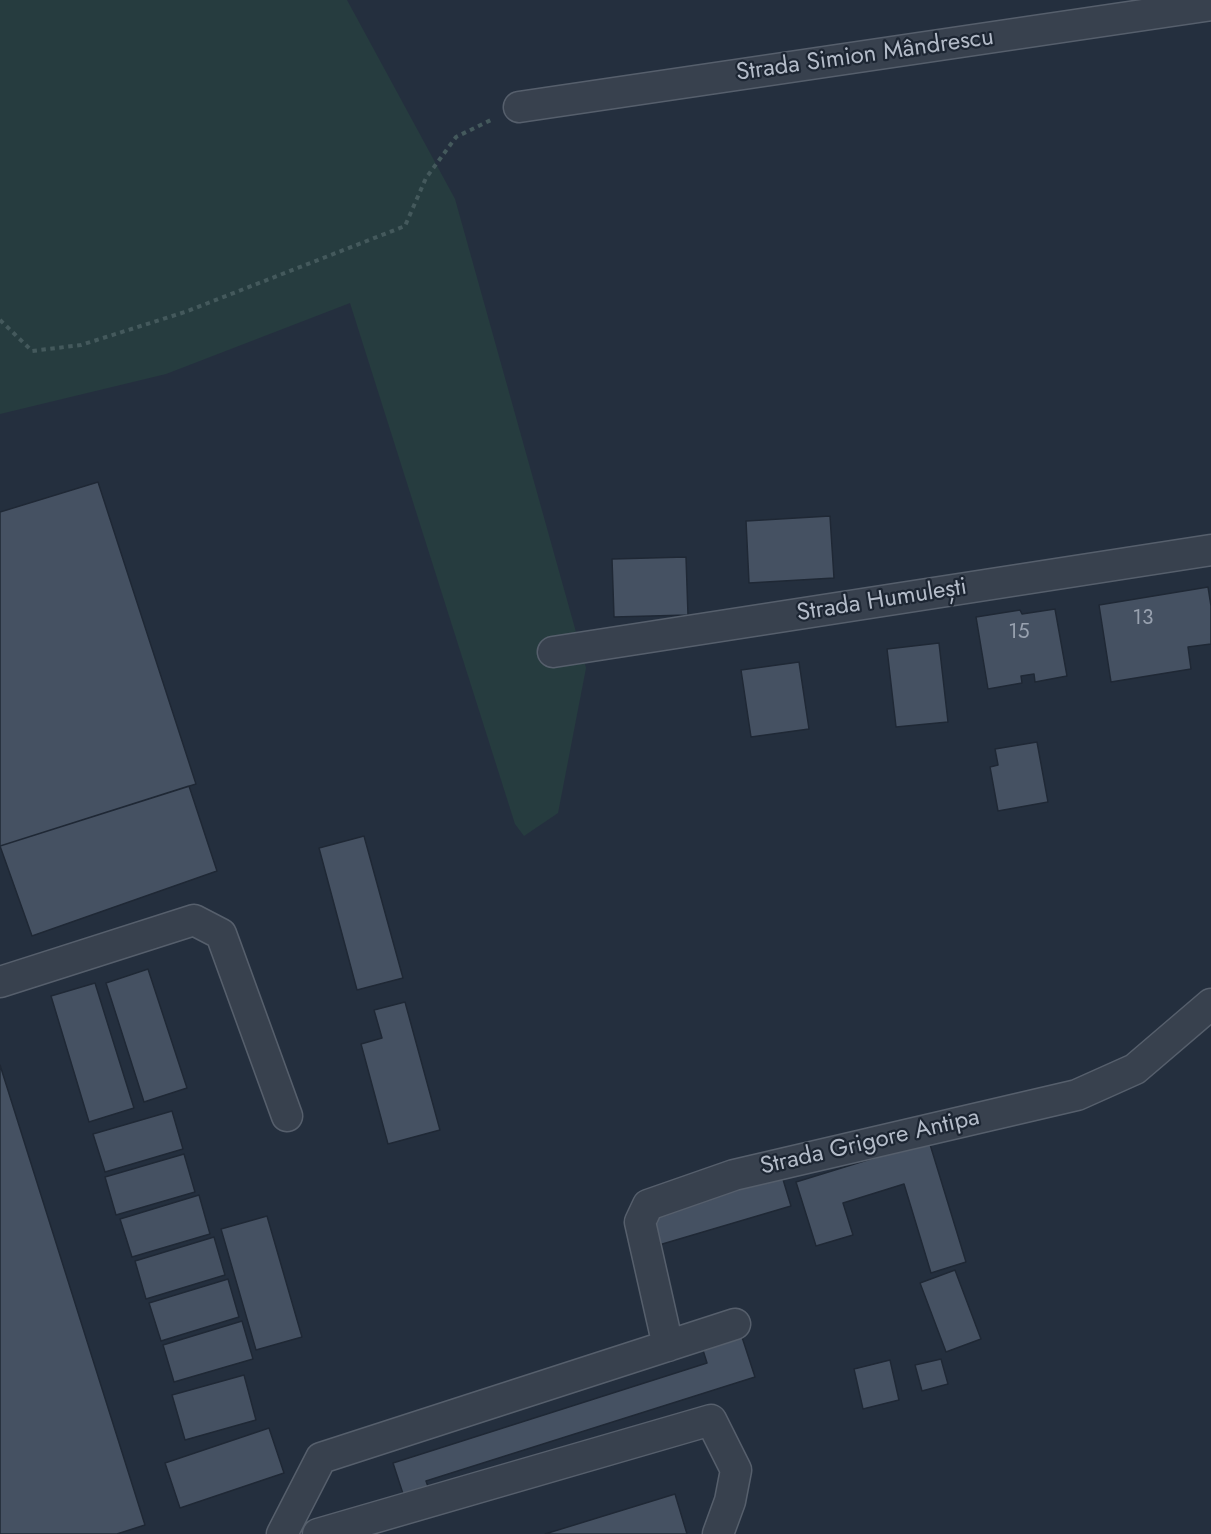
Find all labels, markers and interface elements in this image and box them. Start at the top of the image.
street label: Strada Simion Mândrescu [734,24,996,88]
street label: Strada Humulești [795,573,969,629]
house number: 13 [1133,606,1153,632]
house number: 15 [1008,620,1030,646]
street label: Strada Grigore Antipa [758,1104,982,1182]

